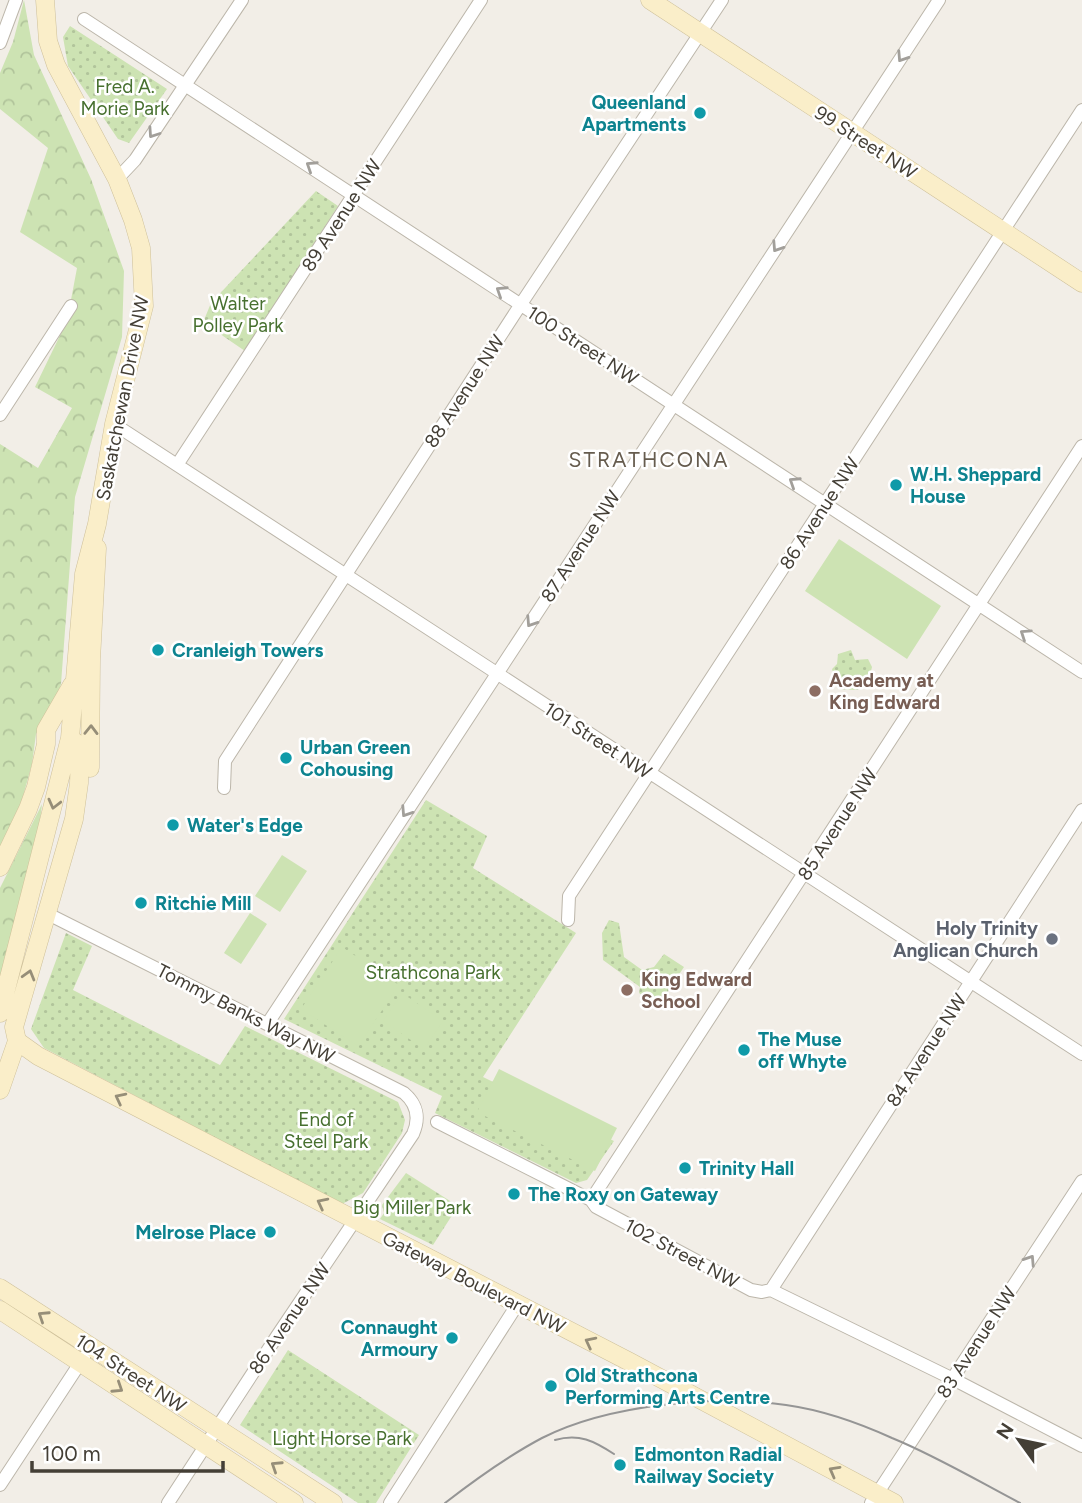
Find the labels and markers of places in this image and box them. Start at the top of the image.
place label: Queenland Apartments [582,91,686,136]
marker: Queenland Apartments [692,105,708,121]
place label: W.H. Sheppard House [910,463,1041,508]
marker: W.H. Sheppard House [888,477,904,493]
place label: Cranleigh Towers [172,639,324,662]
marker: Cranleigh Towers [150,642,166,658]
place label: Academy at King Edward [829,669,940,714]
marker: Academy at King Edward [807,683,823,699]
place label: Urban Green Cohousing [300,736,411,781]
marker: Urban Green Cohousing [278,750,294,766]
place label: Water's Edge [187,814,303,837]
marker: Water's Edge [165,817,181,833]
place label: Ritchie Mill [155,892,252,915]
marker: Ritchie Mill [133,895,149,911]
place label: Holy Trinity Anglican Church [893,917,1038,962]
marker: Holy Trinity Anglican Church [1044,931,1060,947]
place label: King Edward School [641,968,752,1013]
marker: King Edward School [619,982,635,998]
place label: The Muse off Whyte [758,1028,847,1073]
marker: The Muse off Whyte [736,1042,752,1058]
place label: Trinity Hall [699,1157,794,1180]
marker: Trinity Hall [677,1160,693,1176]
place label: The Roxy on Gateway [528,1183,718,1206]
marker: The Roxy on Gateway [506,1186,522,1202]
place label: Melrose Place [135,1221,256,1244]
marker: Melrose Place [262,1224,278,1240]
place label: Connaught Armoury [341,1316,438,1361]
marker: Connaught Armoury [444,1330,460,1346]
place label: Old Strathcona Performing Arts Centre [565,1364,770,1409]
marker: Old Strathcona Performing Arts Centre [543,1378,559,1394]
place label: Edmonton Radial Railway Society [634,1443,782,1488]
marker: Edmonton Radial Railway Society [612,1457,628,1473]

